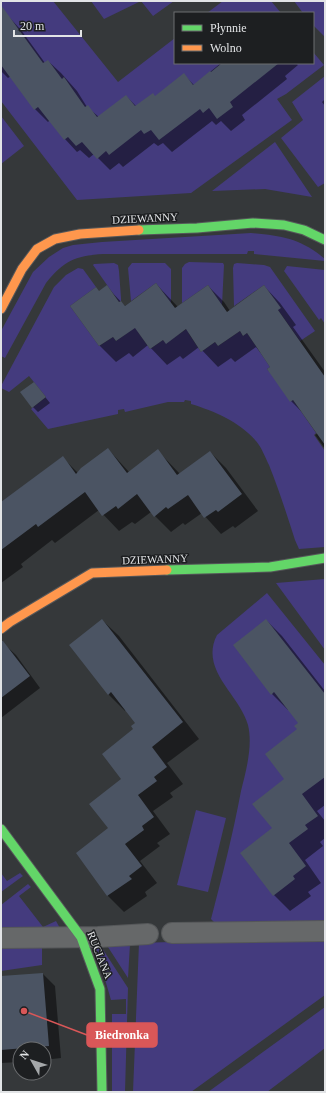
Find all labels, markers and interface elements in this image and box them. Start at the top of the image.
scale bar [14,12,81,38]
legend [174,12,314,64]
text: 20 m [20,19,45,33]
text: Płynnie [210,21,247,35]
text: Wolno [210,41,242,55]
street label: DZIEWANNY [112,210,178,226]
street label: DZIEWANNY [122,552,188,566]
street label: RUCIANA [85,930,115,981]
callout: Biedronka [87,1023,157,1047]
text: Biedronka [95,1028,149,1042]
north arrow [12,1041,52,1081]
text: N [17,1048,31,1062]

